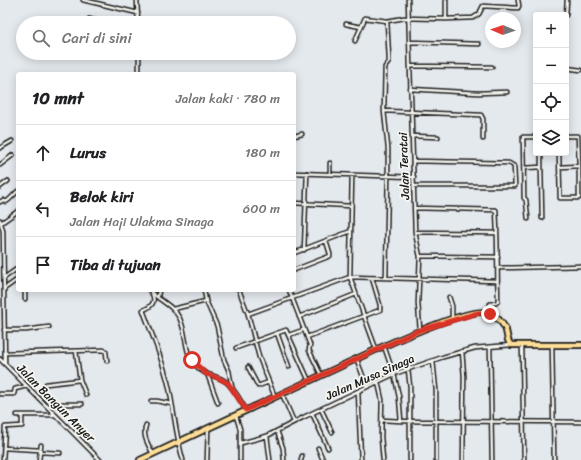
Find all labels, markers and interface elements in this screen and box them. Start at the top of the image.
north arrow [485,12,521,48]
map controls [533,12,569,156]
button: + [533,12,569,48]
search box [16,16,296,60]
text: Cari di sini [62,25,132,51]
icon: search [30,27,52,49]
button: − [533,48,569,84]
text: 10 mnt [32,83,84,113]
button: locate [533,84,569,120]
text: Jalan kaki · 780 m [176,87,280,110]
button: layers [533,120,569,156]
street label: Jalan Teratai [392,131,416,201]
text: Lurus [70,140,106,166]
text: 180 m [245,141,280,164]
icon: ahead [32,142,54,164]
text: Belok kiri [70,184,133,210]
text: 600 m [243,197,280,220]
icon: left [32,198,54,220]
text: Jalan Haji Ulakma Sinaga [70,210,214,233]
text: Tiba di tujuan [70,252,161,278]
icon: arrive [32,254,54,276]
route end [481,305,499,323]
street label: Jalan Musa Sinaga [321,347,418,407]
route start [183,351,201,369]
street label: Jalan Bangun Anyer [10,357,102,449]

